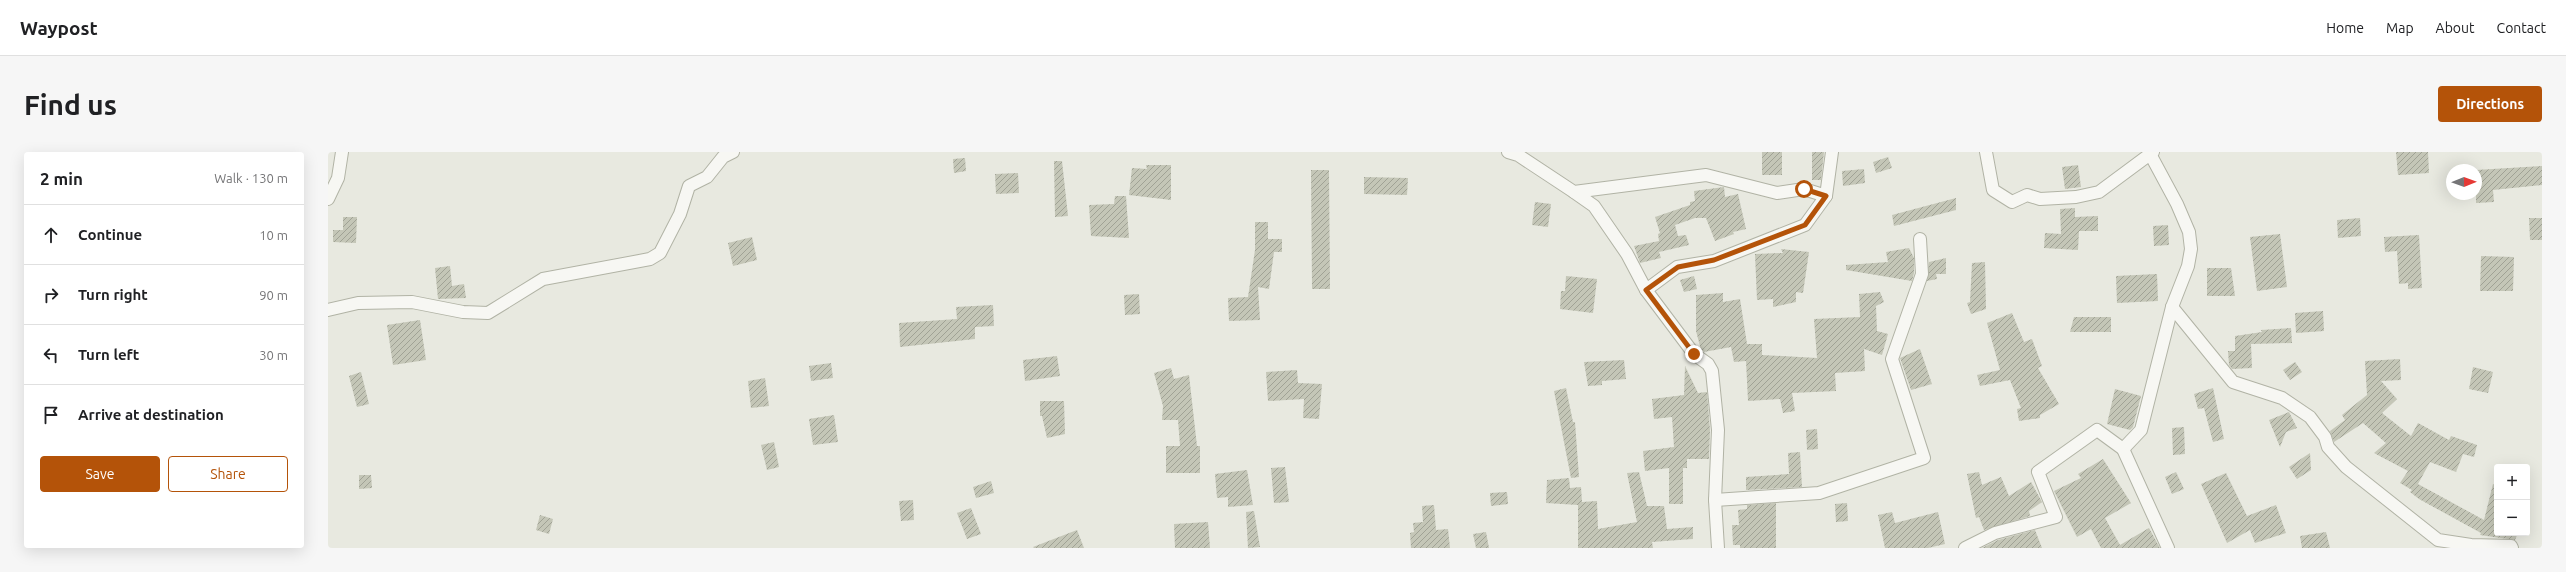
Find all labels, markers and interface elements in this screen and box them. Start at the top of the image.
text: Waypost [20,17,98,39]
text: Home [2326,20,2364,36]
text: Map [2386,20,2414,36]
text: About [2436,20,2475,36]
text: Contact [2497,20,2546,36]
button: Directions [2438,86,2542,122]
text: Find us [24,89,117,120]
north arrow [2446,164,2482,200]
text: 2 min [40,169,83,188]
text: Walk · 130 m [214,171,288,185]
route start [1795,180,1813,198]
icon: ahead [40,224,62,246]
text: Continue [78,226,142,243]
text: 10 m [259,228,288,242]
icon: right [40,284,62,306]
text: Turn right [78,286,148,303]
text: 90 m [259,288,288,302]
icon: left [40,344,62,366]
route end [1685,345,1703,363]
text: Turn left [78,346,139,363]
text: 30 m [259,348,288,362]
icon: arrive [40,404,62,426]
text: Arrive at destination [78,406,224,423]
button: Save [40,456,160,492]
button: Share [168,456,288,492]
map controls [2494,464,2530,536]
button: + [2494,464,2530,500]
button: − [2494,500,2530,536]

